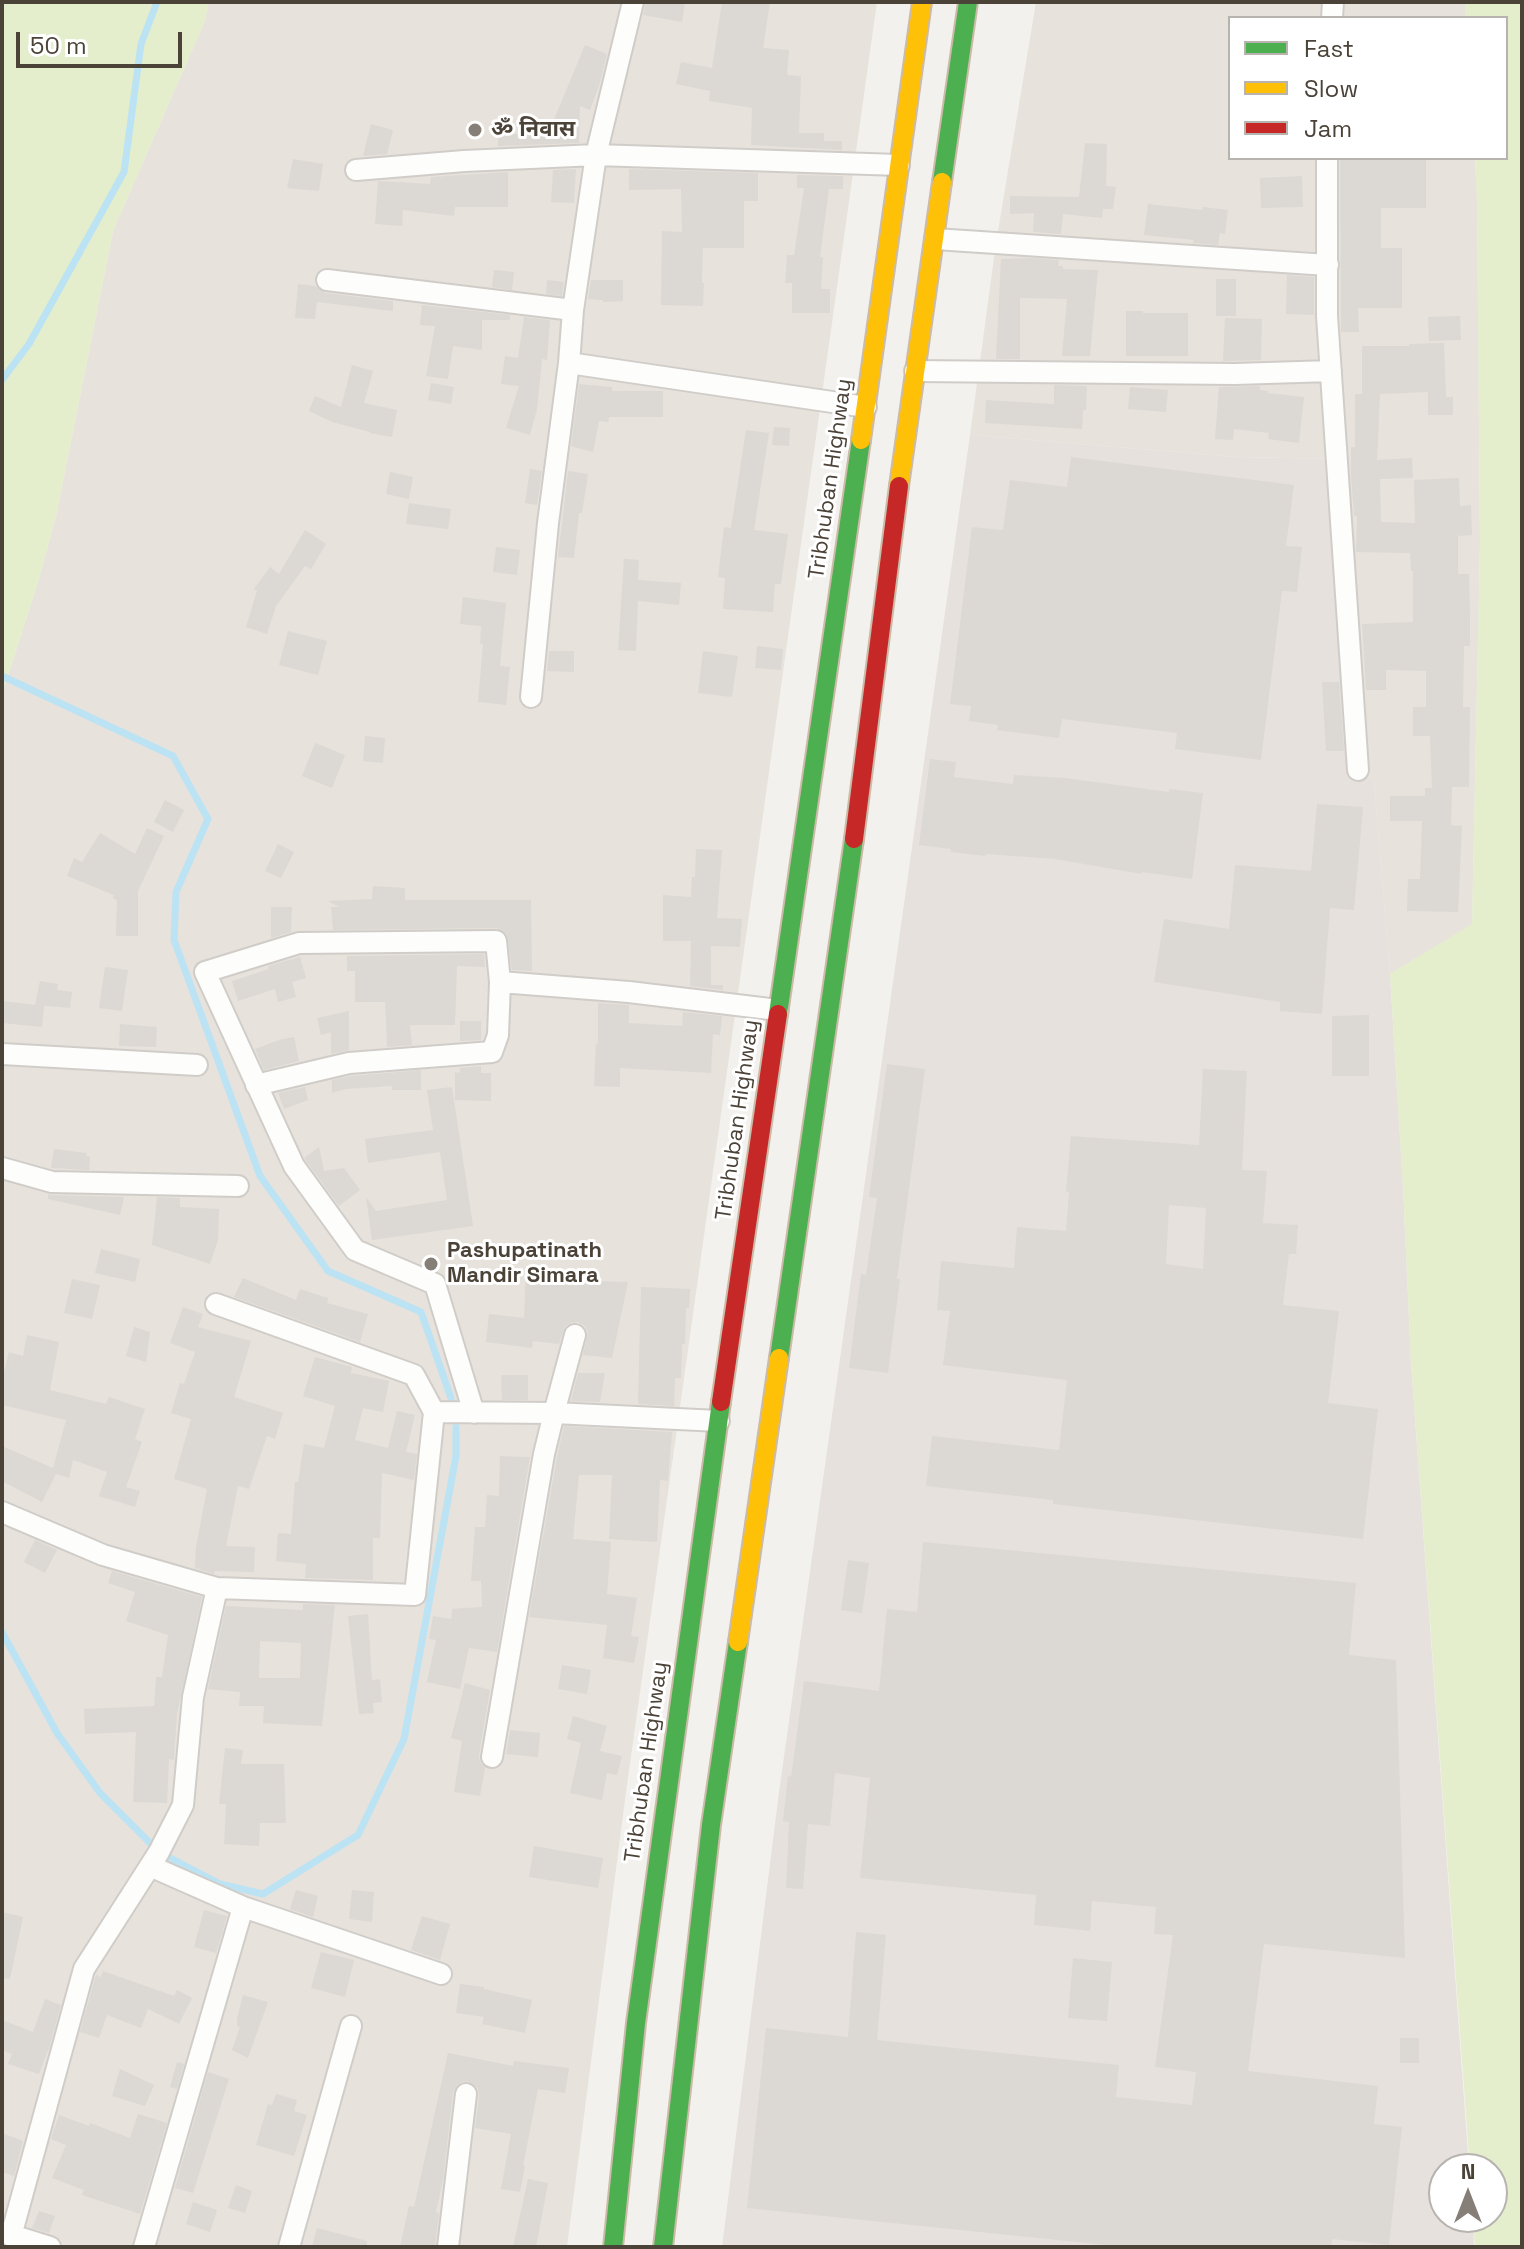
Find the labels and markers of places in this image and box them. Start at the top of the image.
place label: ॐ निवास [491,117,575,143]
marker: ॐ निवास [466,121,484,139]
place label: Pashupatinath Mandir Simara [447,1238,602,1290]
marker: Pashupatinath Mandir Simara [422,1255,440,1273]

